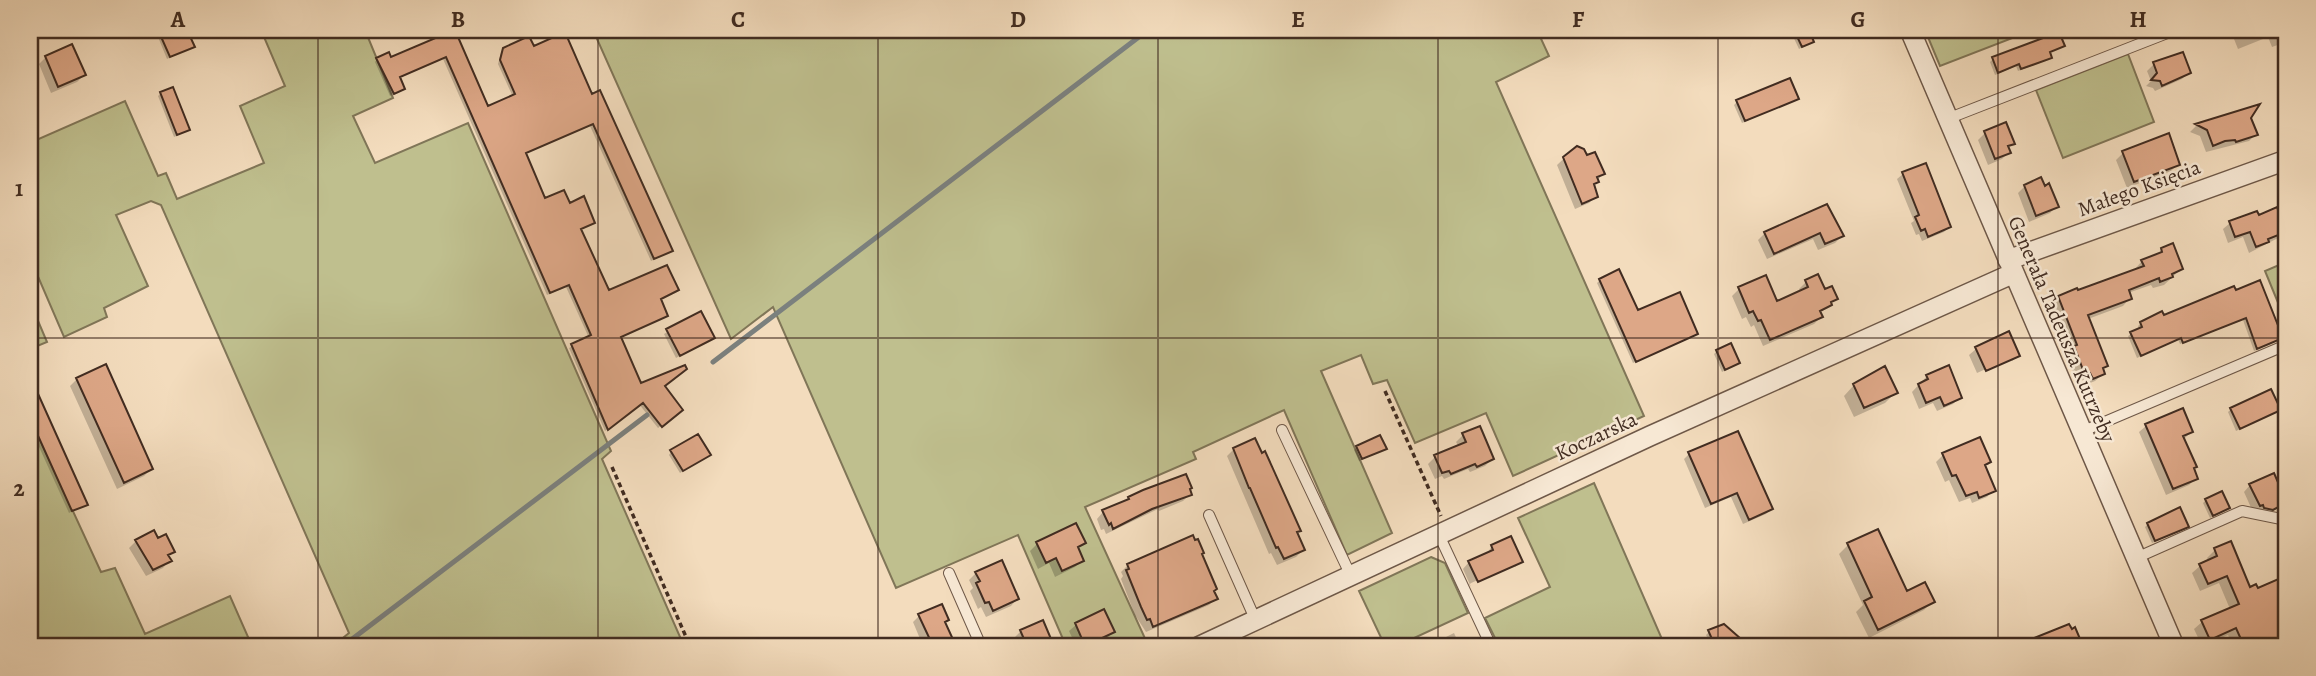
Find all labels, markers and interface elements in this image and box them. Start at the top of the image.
text: A [170,4,186,35]
text: B [451,4,465,35]
text: C [731,4,745,35]
text: D [1010,4,1026,35]
text: E [1291,4,1305,35]
text: F [1572,4,1585,35]
text: G [1850,4,1866,35]
text: H [2129,4,2147,35]
street label: Małego Księcia [2074,153,2205,223]
text: 1 [15,173,23,204]
street label: Generała Tadeusza Kutrzeby [2002,212,2123,447]
street label: Koczarska [1550,405,1642,467]
text: 2 [13,473,25,504]

